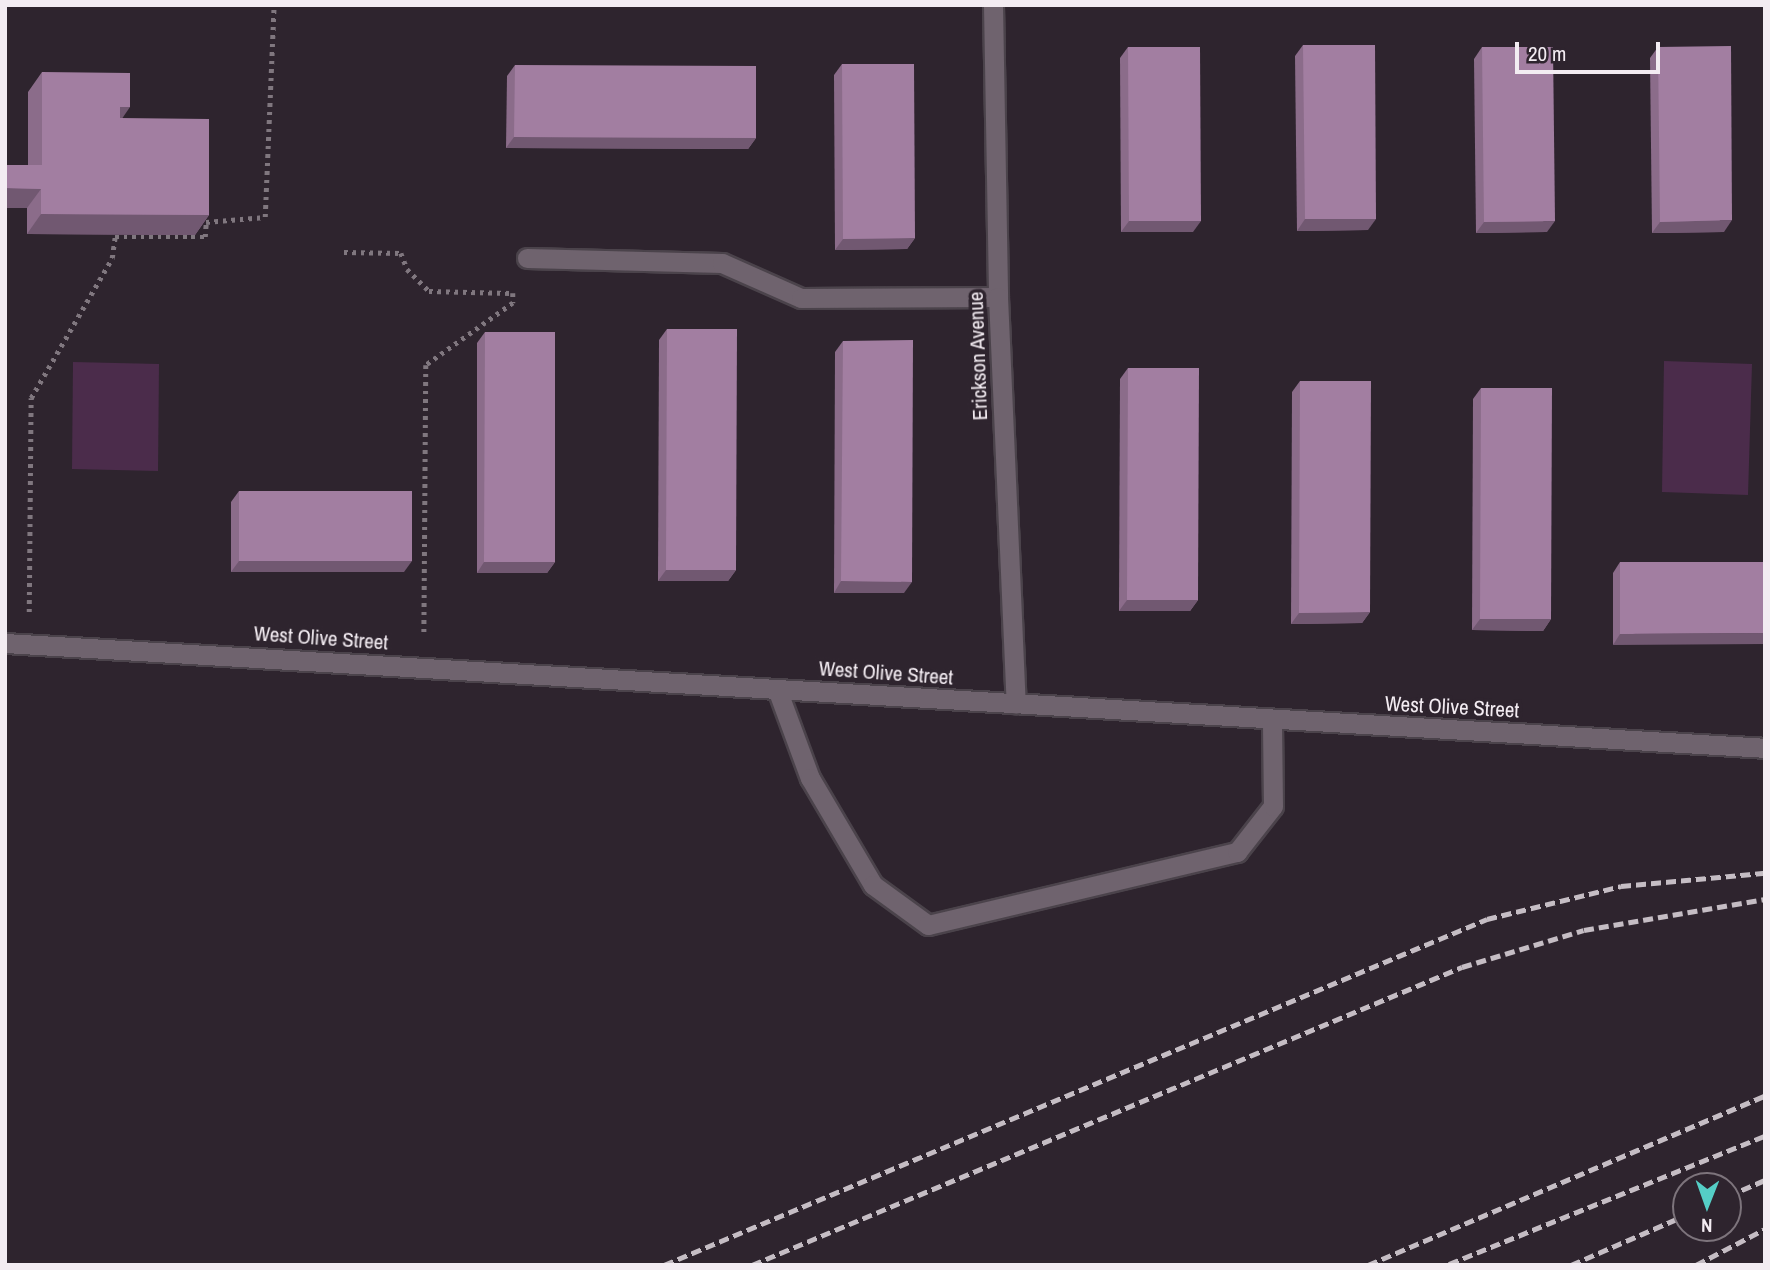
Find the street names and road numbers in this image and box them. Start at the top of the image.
street label: Erickson Avenue [963,291,993,421]
street label: West Olive Street [253,621,389,655]
street label: West Olive Street [818,656,954,690]
street label: West Olive Street [1384,691,1520,723]

